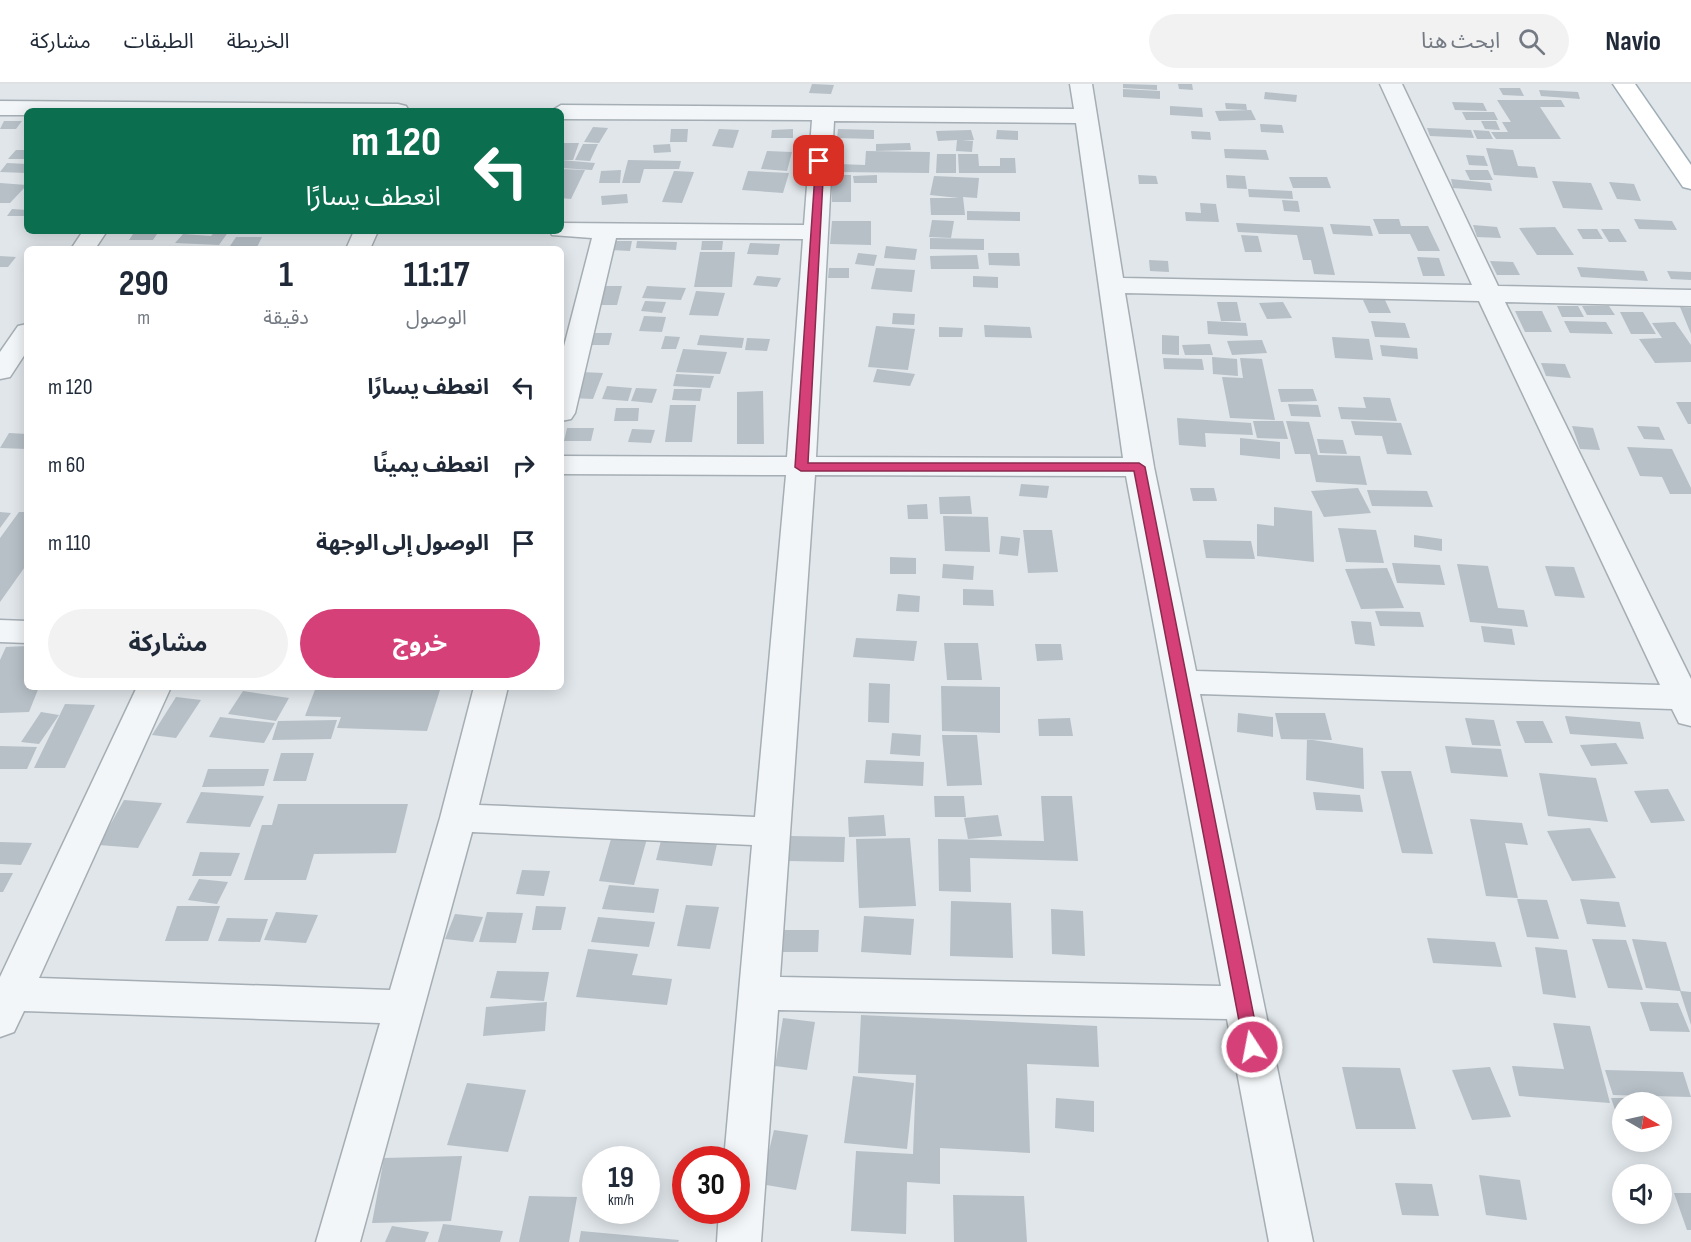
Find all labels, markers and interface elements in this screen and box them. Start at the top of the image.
search box [1149,14,1569,68]
icon: search [1515,25,1548,58]
text: Navio [1605,25,1661,58]
text: ابحث هنا [1421,28,1500,55]
text: مشاركة [30,29,91,54]
text: الطبقات [124,29,194,54]
text: الخريطة [227,29,290,54]
text: 120 m [351,117,441,168]
icon: left [462,132,540,210]
pin [793,135,844,186]
icon: arrive [802,144,835,177]
text: انعطف يسارًا [306,181,441,213]
text: 1 [279,254,293,297]
text: 11:17 [404,254,469,297]
text: 290 [119,263,169,306]
text: m [137,306,150,330]
text: دقيقة [263,306,309,330]
text: الوصول [406,306,467,330]
icon: left [507,371,540,404]
text: 120 m [48,374,92,401]
text: انعطف يسارًا [367,374,489,401]
icon: right [507,449,540,482]
text: 60 m [48,452,85,479]
text: انعطف يمينًا [373,452,489,479]
icon: arrive [507,527,540,560]
text: 110 m [48,530,91,557]
text: الوصول إلى الوجهة [316,530,489,557]
button: مشاركة [48,609,288,678]
button: خروج [300,609,540,678]
position arrow [1220,1015,1284,1079]
north arrow [1612,1092,1672,1152]
map controls [1612,1092,1672,1224]
speed limit sign: 30 [672,1146,750,1224]
text: 19 [608,1160,634,1196]
button: sound [1612,1164,1672,1224]
text: km/h [608,1191,634,1210]

